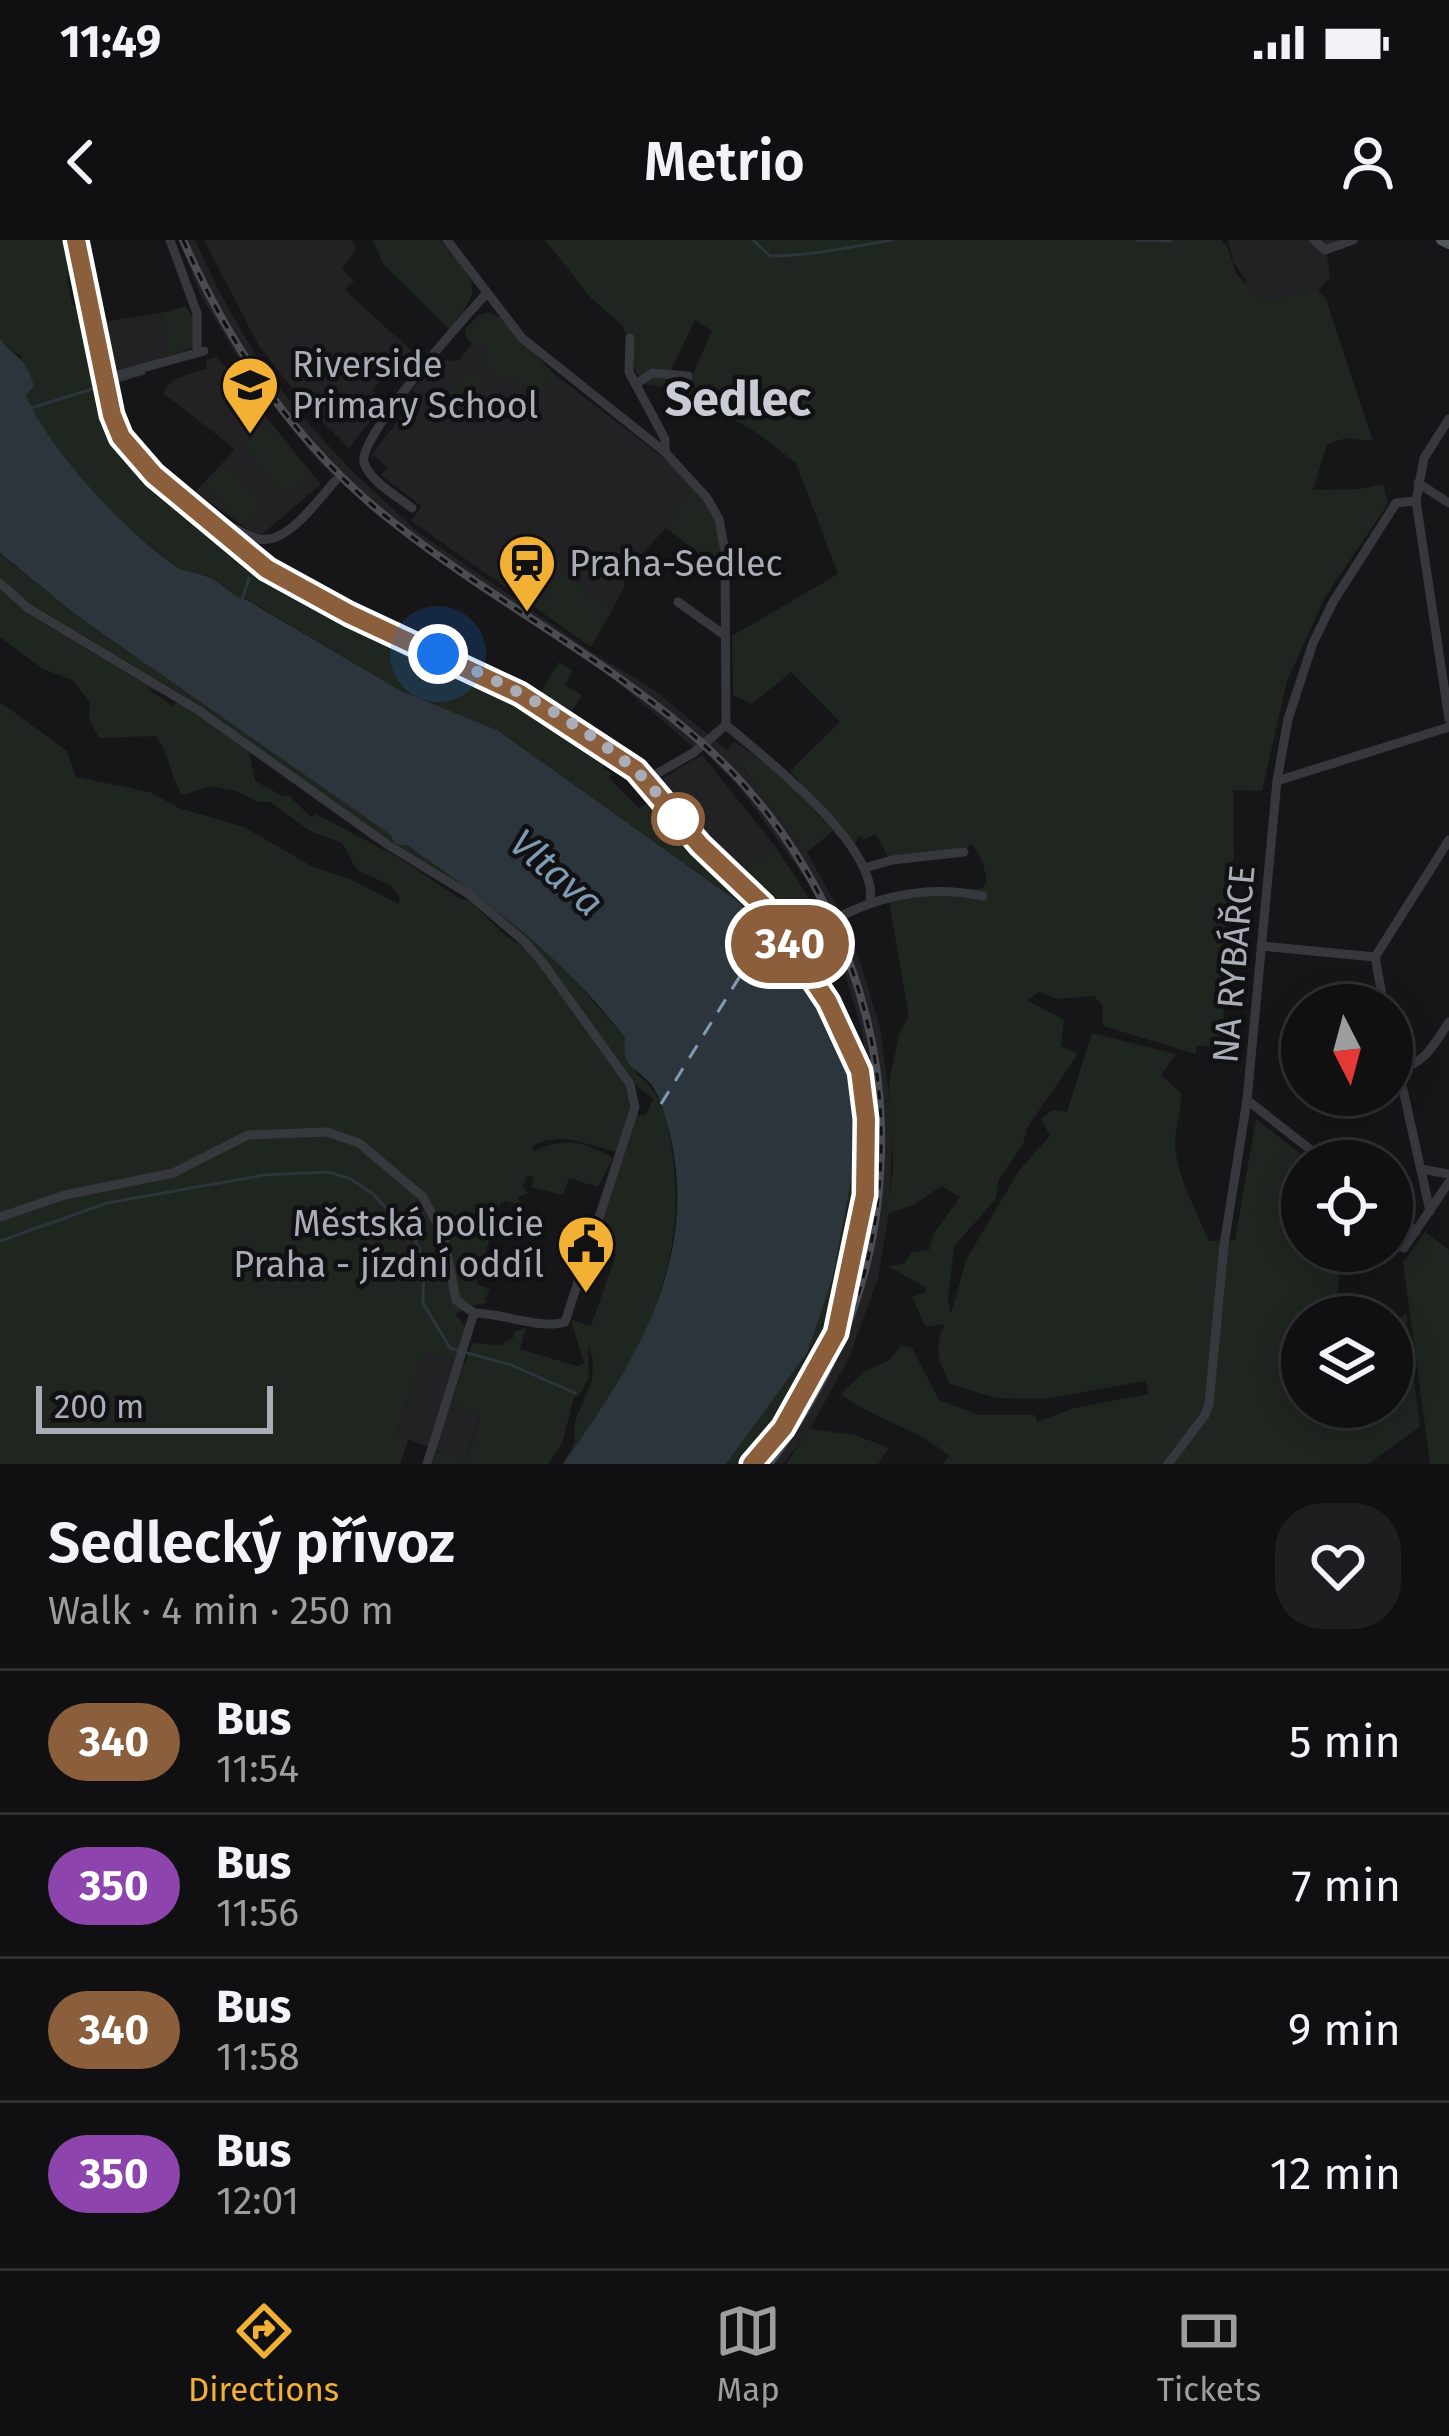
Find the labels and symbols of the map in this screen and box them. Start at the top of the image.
place label: Riverside Primary School [292,343,538,428]
school or university icon: Riverside Primary School [219,354,281,436]
district label: Sedlec [665,370,811,428]
station icon: Praha-Sedlec [496,532,558,614]
place label: Praha-Sedlec [569,542,783,586]
your location [408,624,468,684]
unlabelled marker [653,794,703,844]
water label: Vltava [500,820,612,926]
street label: NA RYBÁŘCE [1202,863,1265,1065]
line badge: 340 [721,905,859,983]
north arrow [1281,984,1413,1116]
place label: Městská policie Praha - jízdní oddíl [233,1202,544,1287]
public building icon: Městská policie Praha - jízdní oddíl [555,1213,617,1295]
scale bar [36,1380,273,1433]

